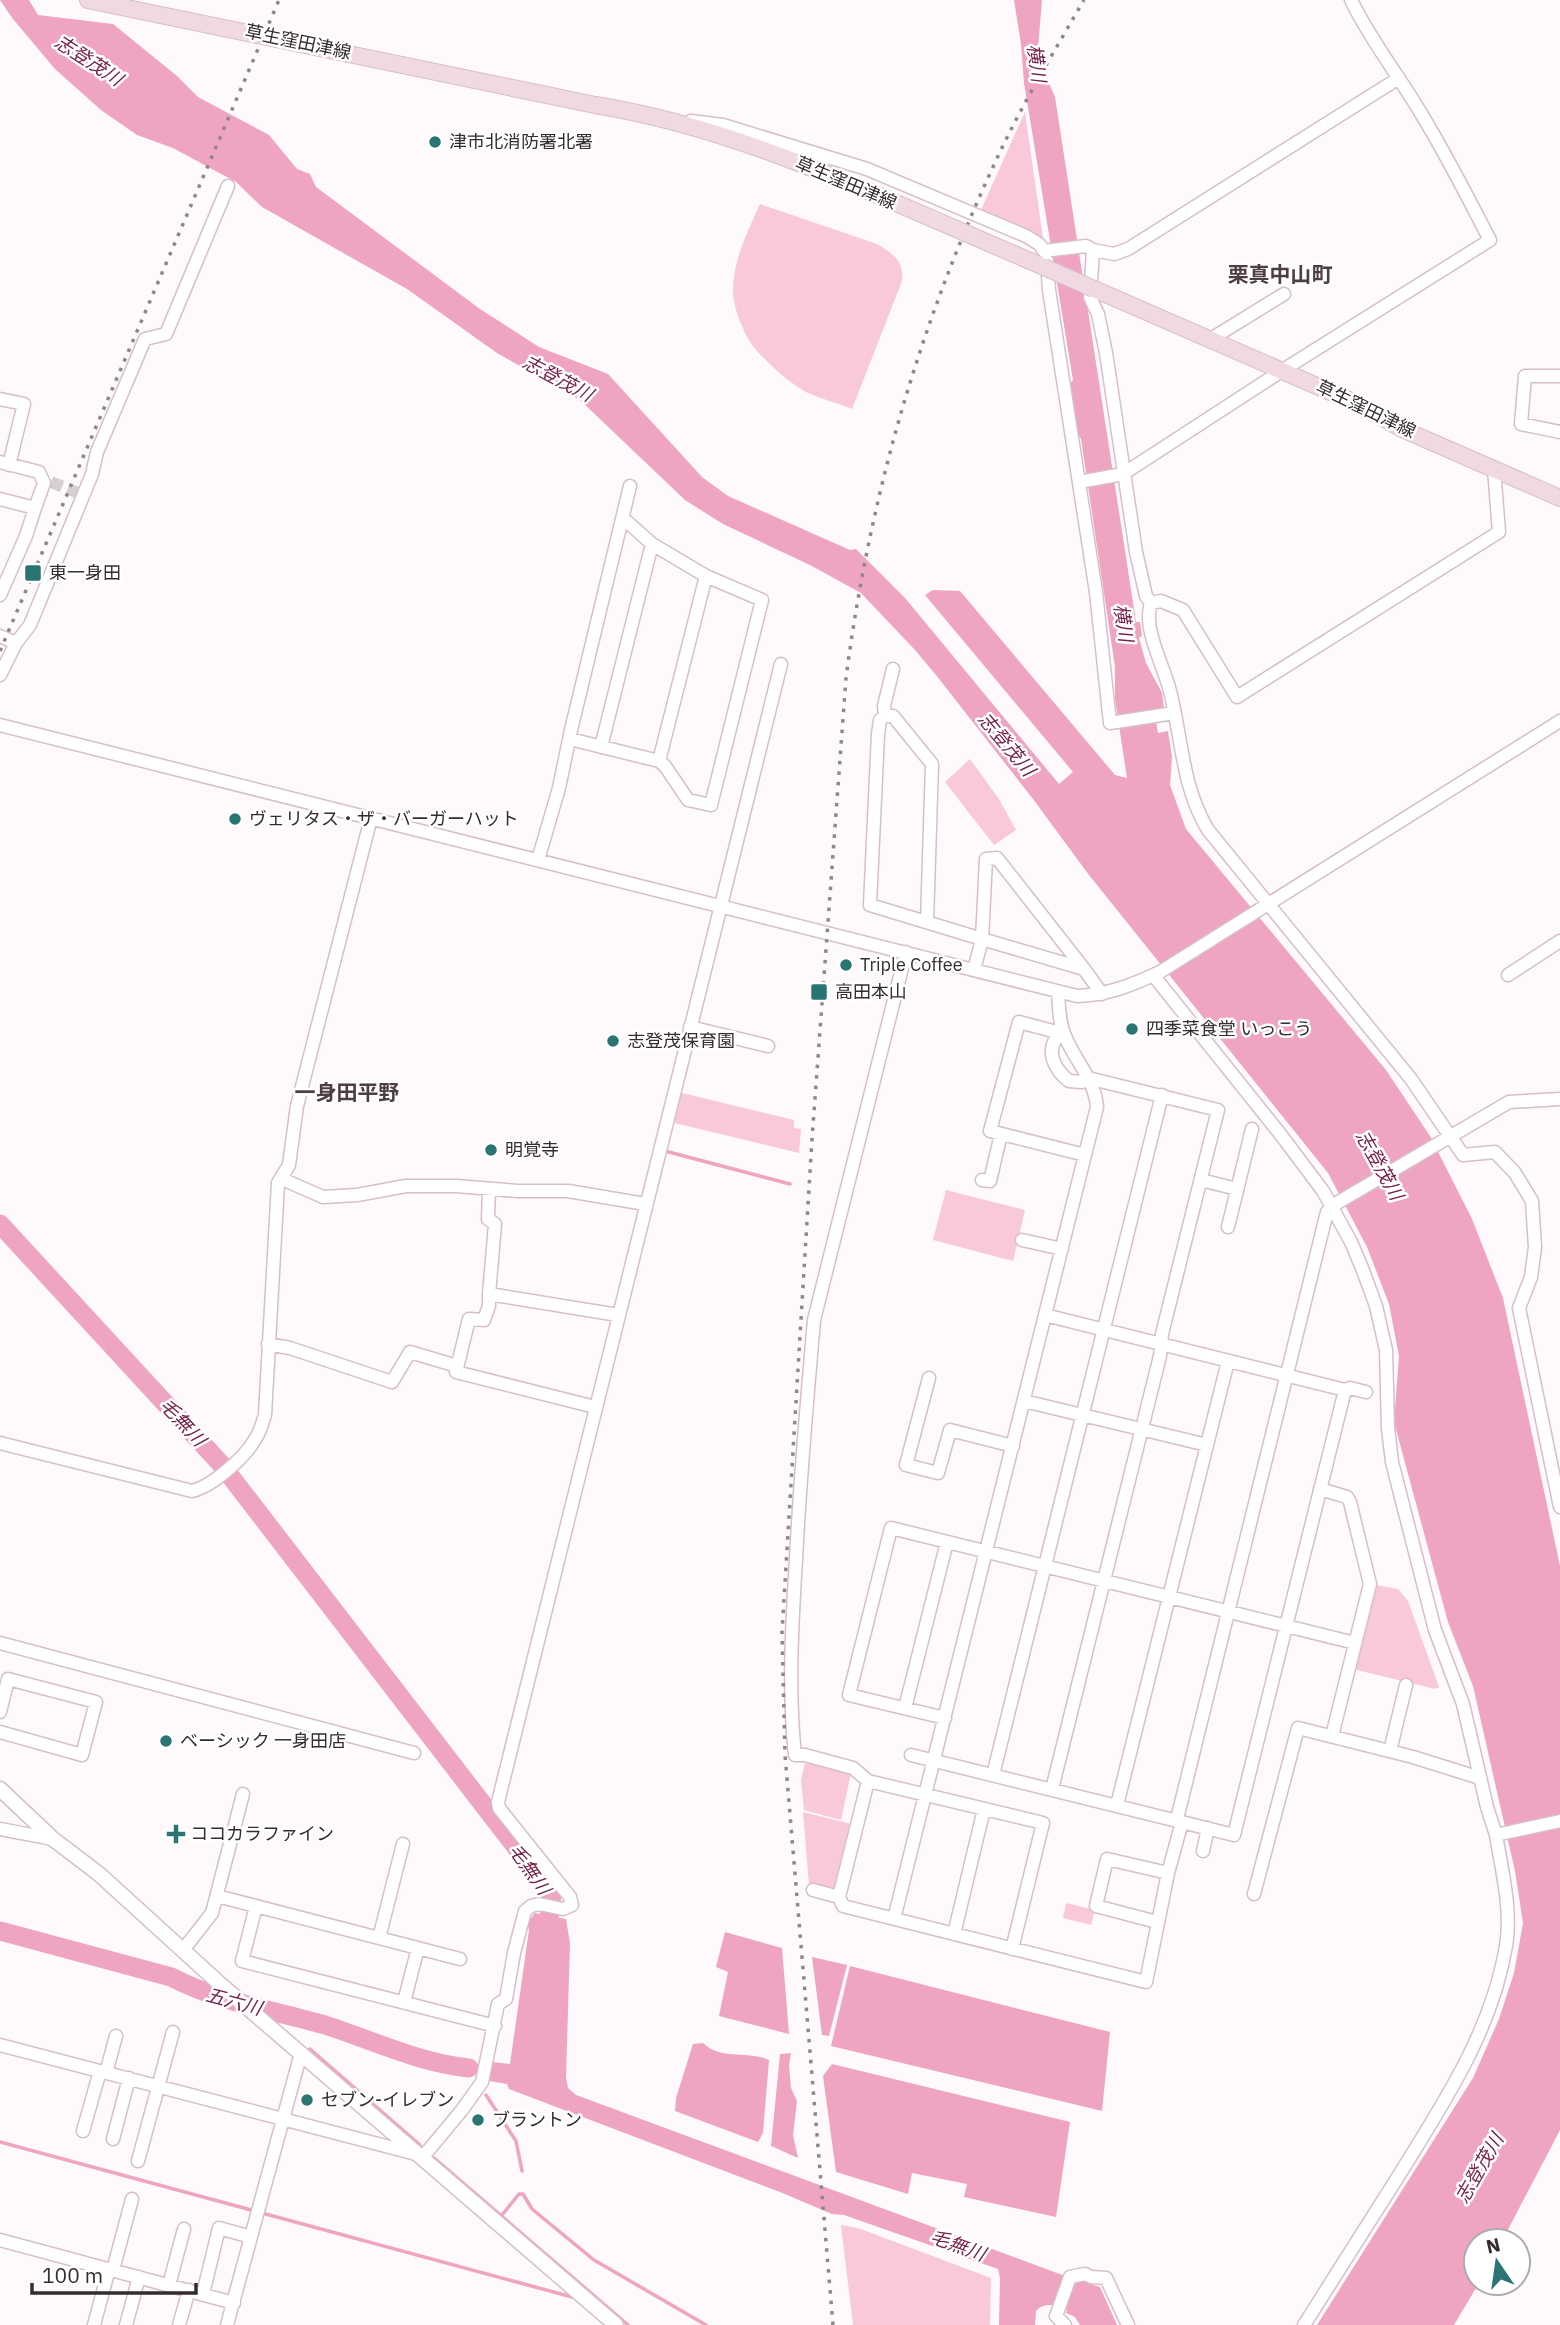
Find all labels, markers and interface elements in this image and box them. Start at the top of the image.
street label: 草生窪田津線 [243,19,353,64]
water label: 志登茂川 [51,29,129,92]
water label: 横川 [1022,43,1052,85]
place label: 津市北消防署北署 [449,130,593,153]
marker: 津市北消防署北署 [427,134,443,150]
street label: 草生窪田津線 [792,151,900,214]
district label: 栗真中山町 [1228,260,1333,288]
water label: 志登茂川 [519,350,599,407]
street label: 草生窪田津線 [1313,375,1420,443]
place label: 東一身田 [49,561,121,584]
marker: 東一身田 [23,563,43,583]
water label: 横川 [1109,602,1139,646]
water label: 志登茂川 [973,707,1042,782]
place label: ヴェリタス・ザ・バーガーハット [249,807,519,830]
marker: ヴェリタス・ザ・バーガーハット [227,811,243,827]
place label: Triple Coffee [860,953,963,976]
marker: Triple Coffee [838,957,854,973]
place label: 高田本山 [835,980,907,1003]
marker: 高田本山 [809,982,829,1002]
place label: 四季菜食堂 いっこう [1146,1017,1312,1040]
marker: 四季菜食堂 いっこう [1124,1021,1140,1037]
place label: 志登茂保育園 [627,1029,735,1052]
marker: 志登茂保育園 [605,1033,621,1049]
district label: 一身田平野 [295,1078,400,1106]
water label: 志登茂川 [1351,1126,1410,1206]
place label: 明覚寺 [505,1138,559,1161]
marker: 明覚寺 [483,1142,499,1158]
water label: 毛無川 [155,1393,213,1452]
place label: ベーシック 一身田店 [180,1729,346,1752]
marker: ベーシック 一身田店 [158,1733,174,1749]
place label: ココカラファイン [190,1822,334,1845]
marker: ココカラファイン [168,1826,184,1842]
water label: 毛無川 [504,1839,557,1901]
water label: 五六川 [203,1982,267,2020]
place label: セブン-イレブン [321,2088,454,2111]
marker: セブン-イレブン [299,2092,315,2108]
place label: ブラントン [492,2108,582,2131]
marker: ブラントン [470,2112,486,2128]
water label: 志登茂川 [1450,2127,1509,2207]
water label: 毛無川 [927,2224,991,2267]
north arrow [1462,2227,1532,2297]
text: N [1484,2232,1503,2259]
scale bar [32,2252,196,2296]
text: 100 m [42,2261,103,2289]

